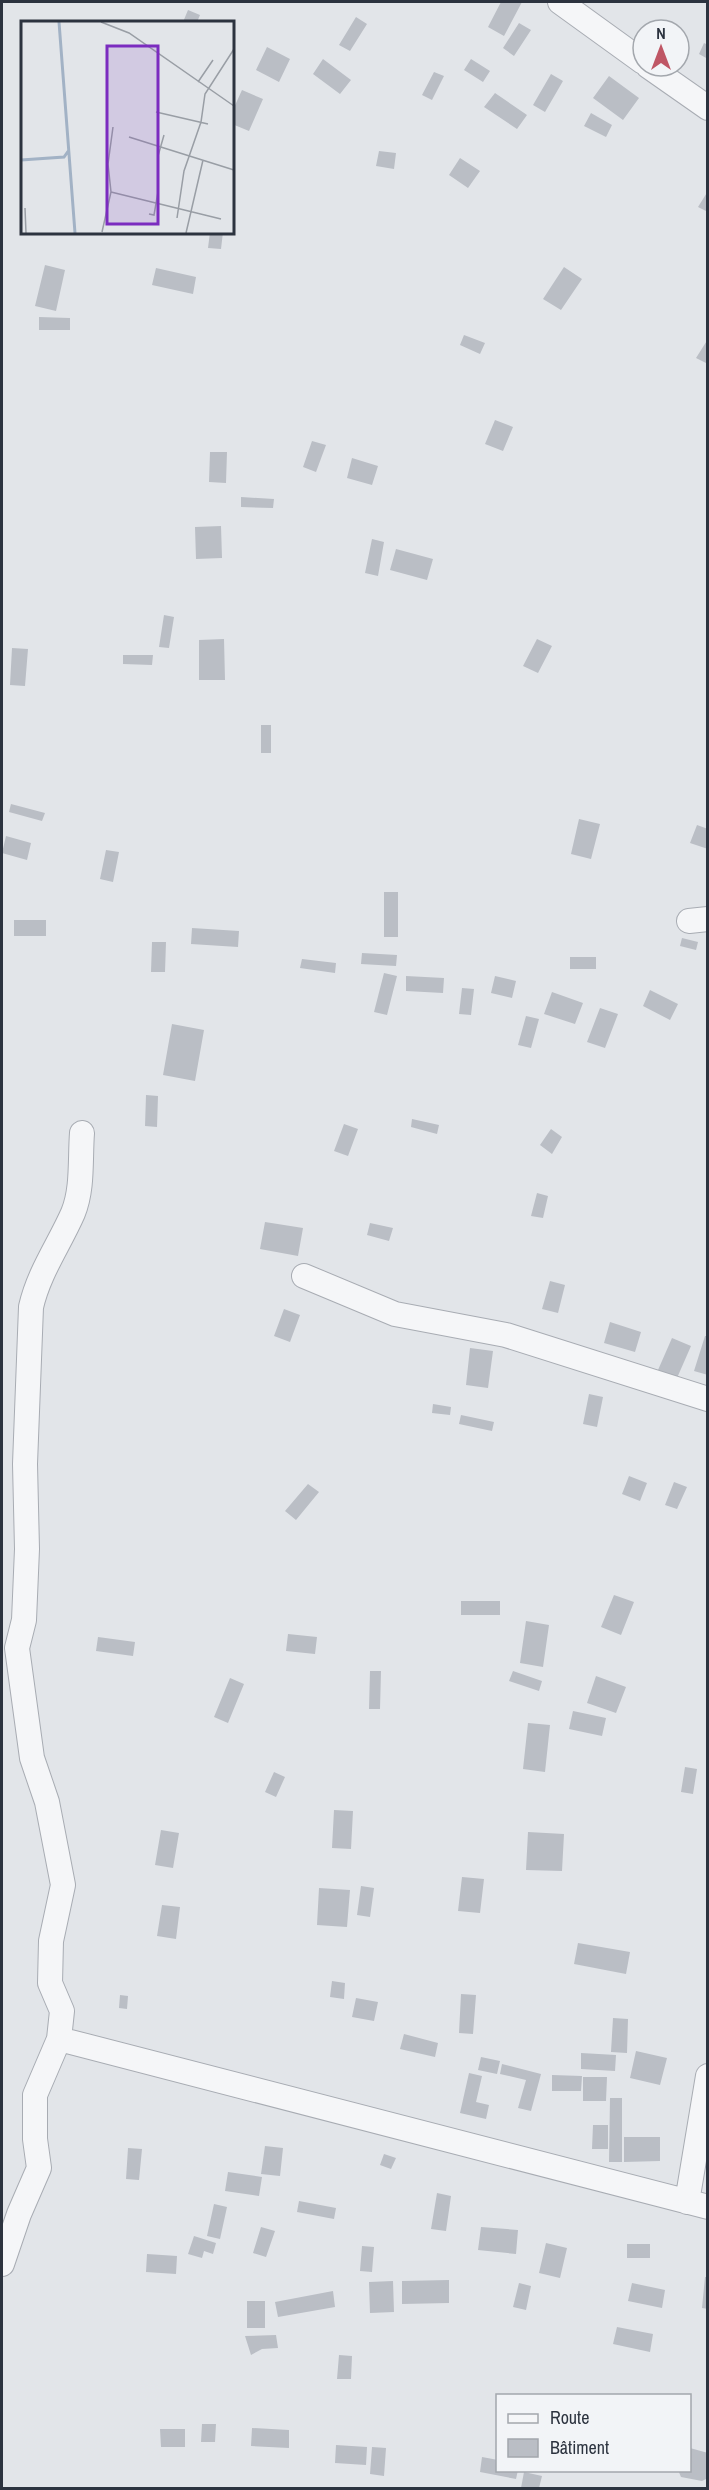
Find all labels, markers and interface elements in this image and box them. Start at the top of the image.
north arrow [631,18,691,78]
inset map [21,21,234,234]
text: N [656,22,666,44]
legend [496,2394,691,2472]
text: Route [550,2405,589,2430]
text: Bâtiment [550,2435,609,2460]

